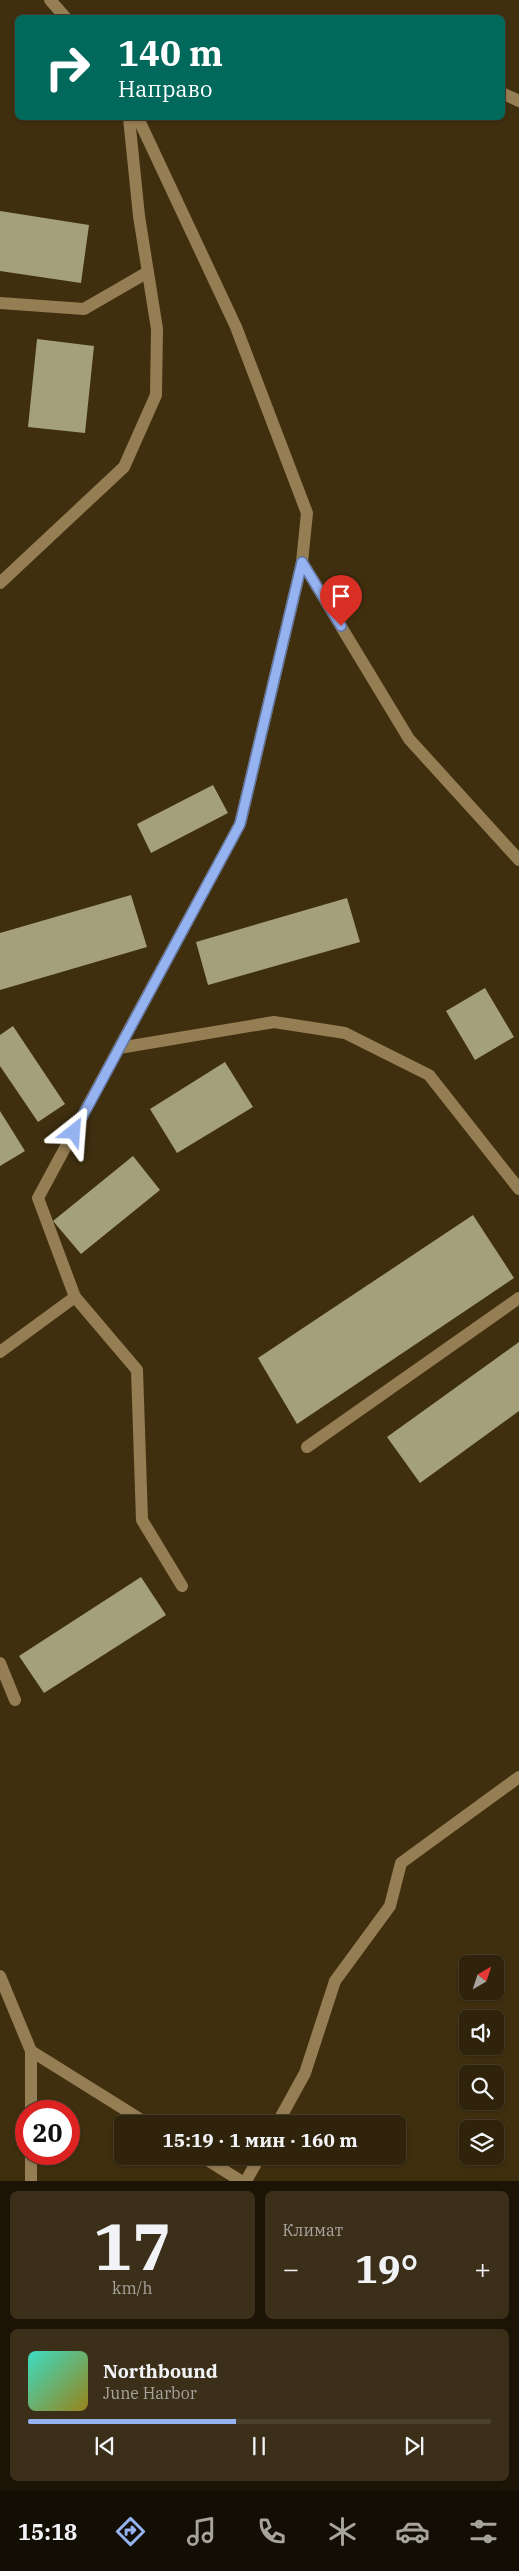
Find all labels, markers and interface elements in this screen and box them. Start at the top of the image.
text: 140 m [118,30,223,76]
icon: right [35,35,100,100]
text: Направо [118,74,212,103]
pin [320,575,362,626]
icon: arrive [327,582,355,610]
position arrow [47,1105,99,1157]
north arrow [459,1955,504,2000]
map controls [459,1955,504,2165]
button: sound [459,2010,504,2055]
button: search [459,2065,504,2110]
speed limit sign: 20 [15,2100,80,2165]
button: layers [459,2120,504,2165]
text: 15:19 · 1 мин · 160 m [162,2128,358,2152]
text: 17 [93,2203,171,2288]
text: Климат [283,2220,343,2240]
text: 19° [355,2244,418,2293]
text: − [283,2250,299,2287]
text: + [474,2250,491,2287]
text: km/h [112,2278,152,2298]
text: Northbound [103,2359,218,2383]
text: June Harbor [103,2383,197,2403]
icon: previous [91,2432,119,2460]
icon: pause [245,2432,273,2460]
icon: next [400,2432,428,2460]
icon: directions [113,2514,148,2549]
icon: music [184,2514,219,2549]
icon: phone [254,2514,289,2549]
icon: climate [325,2514,360,2549]
icon: car [395,2514,430,2549]
icon: filters [466,2514,501,2549]
text: 15:18 [18,2517,77,2546]

